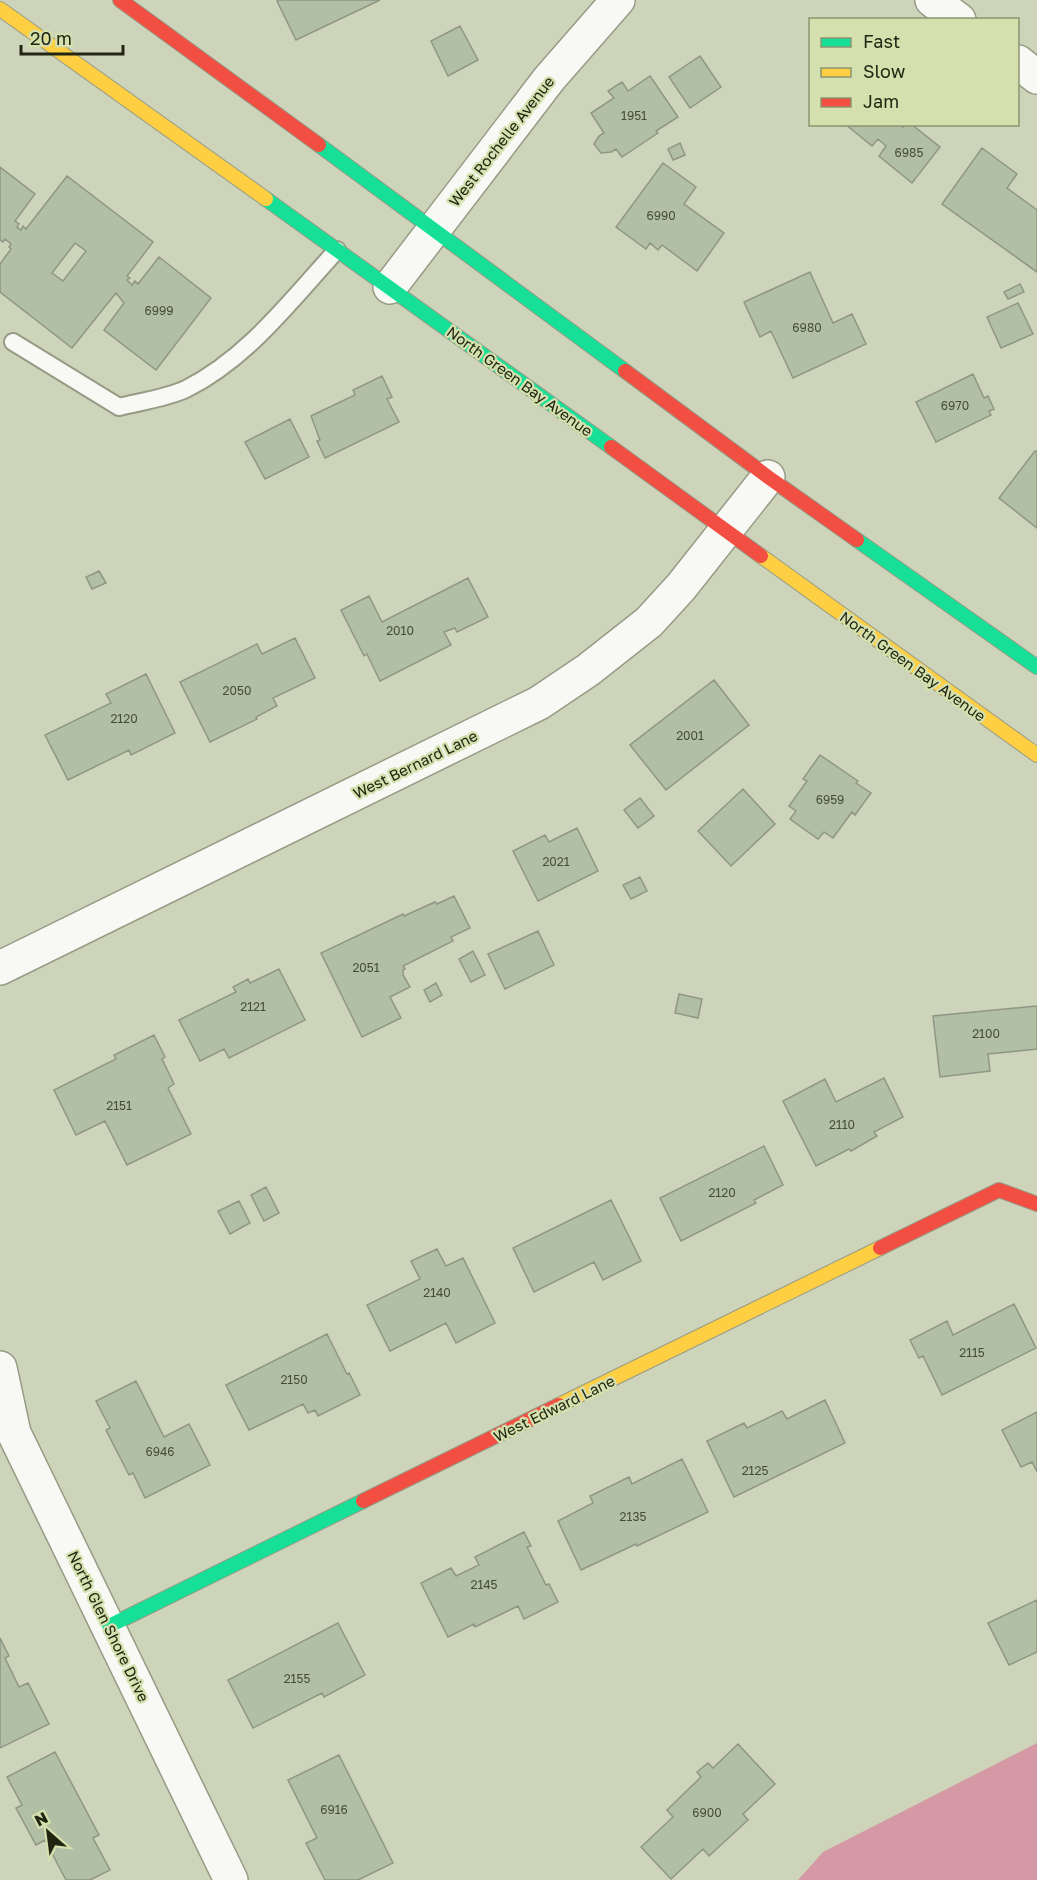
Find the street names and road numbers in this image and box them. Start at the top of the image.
street label: West Rochelle Avenue [445,72,558,210]
street label: North Green Bay Avenue [444,322,597,440]
street label: North Green Bay Avenue [837,607,990,725]
street label: West Bernard Lane [350,726,480,802]
street label: West Edward Lane [490,1371,618,1445]
street label: North Glen Shore Drive [65,1548,154,1705]

